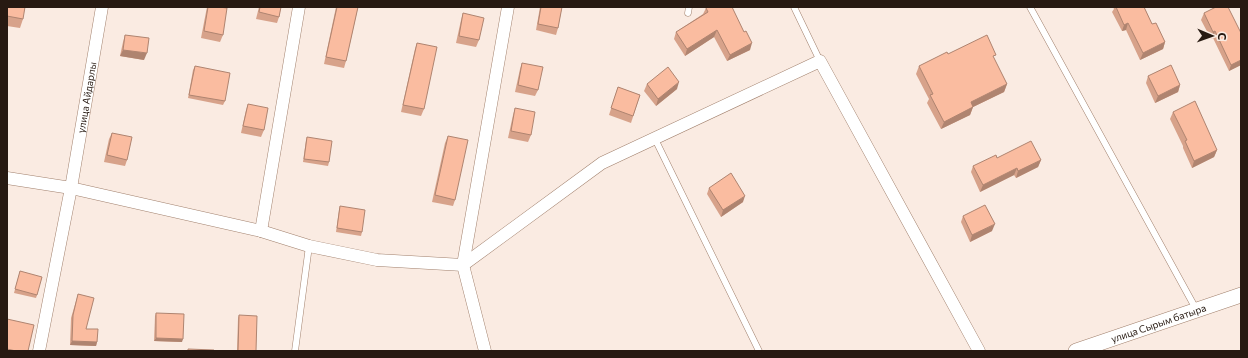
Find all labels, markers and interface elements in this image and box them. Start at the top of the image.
north arrow [1192,16,1232,56]
text: С [1216,32,1229,41]
street label: улица Айдарлы [75,61,98,134]
street label: улица Сырым батыра [1109,301,1208,345]

